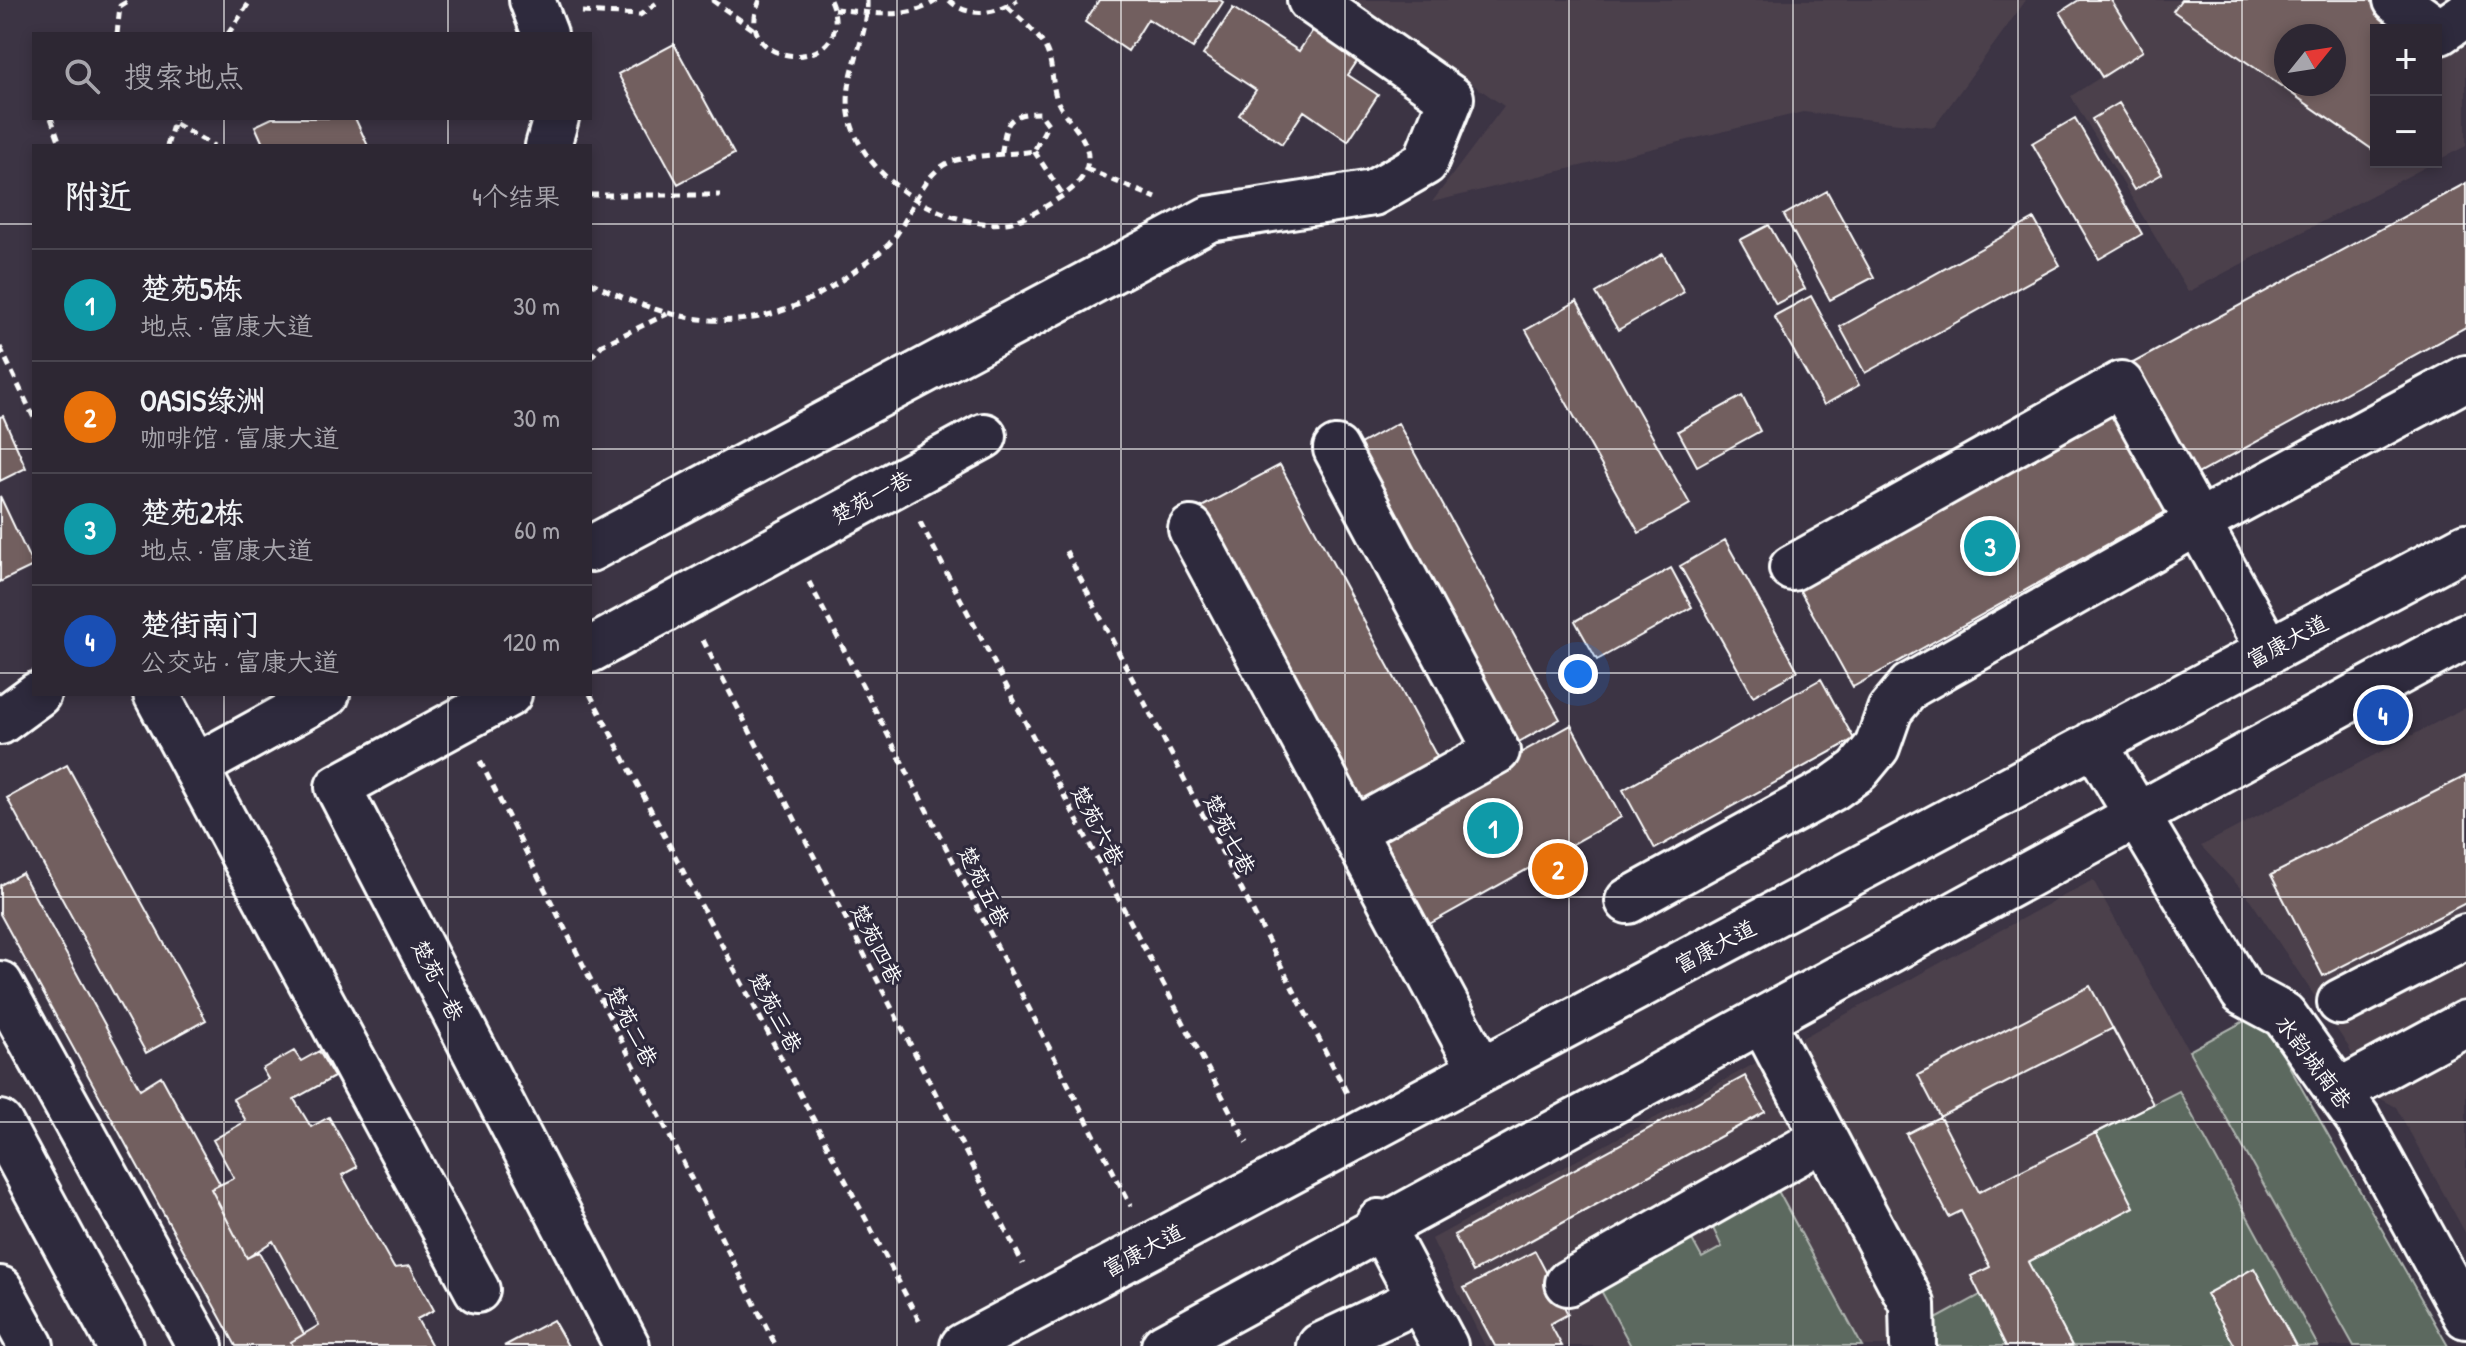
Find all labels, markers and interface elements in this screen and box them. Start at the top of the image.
north arrow [2274,24,2346,96]
map controls [2370,24,2442,168]
button: + [2370,24,2442,96]
search box [32,32,592,120]
icon: search [60,54,104,98]
text: 搜索地点 [124,56,244,96]
button: − [2370,96,2442,168]
text: 附近 [64,173,132,219]
text: 4个结果 [472,179,560,214]
text: 楚苑5栋 [140,268,243,308]
text: 1 [85,288,95,323]
text: 30 m [513,288,560,323]
text: 地点 · 富康大道 [140,308,313,343]
text: OASIS绿洲 [140,380,266,420]
text: 2 [84,400,96,435]
text: 30 m [513,400,560,435]
text: 咖啡馆 · 富康大道 [140,420,339,455]
street label: 楚苑一巷 [825,463,917,531]
text: 楚苑2栋 [140,492,244,532]
text: 3 [84,512,96,547]
text: 60 m [514,512,560,547]
pin: 3 [1964,516,2016,576]
text: 地点 · 富康大道 [140,532,313,567]
text: 楚街南门 [140,604,260,644]
street label: 富康大道 [2241,607,2333,675]
text: 4 [85,624,95,659]
text: 120 m [503,624,560,659]
text: 公交站 · 富康大道 [140,644,339,679]
your location [1558,654,1598,694]
pin: 4 [2357,685,2409,745]
street label: 楚苑六巷 [1064,779,1132,871]
street label: 楚苑七巷 [1197,788,1263,880]
pin: 1 [1467,798,1519,858]
pin: 2 [1532,839,1584,899]
street label: 楚苑五巷 [951,840,1017,932]
street label: 楚苑四巷 [844,898,910,990]
street label: 富康大道 [1669,912,1761,980]
street label: 楚苑一巷 [405,934,471,1026]
street label: 楚苑三巷 [742,966,810,1058]
street label: 楚苑二巷 [599,980,665,1072]
street label: 水韵城南巷 [2269,1009,2359,1115]
street label: 富康大道 [1097,1216,1189,1284]

